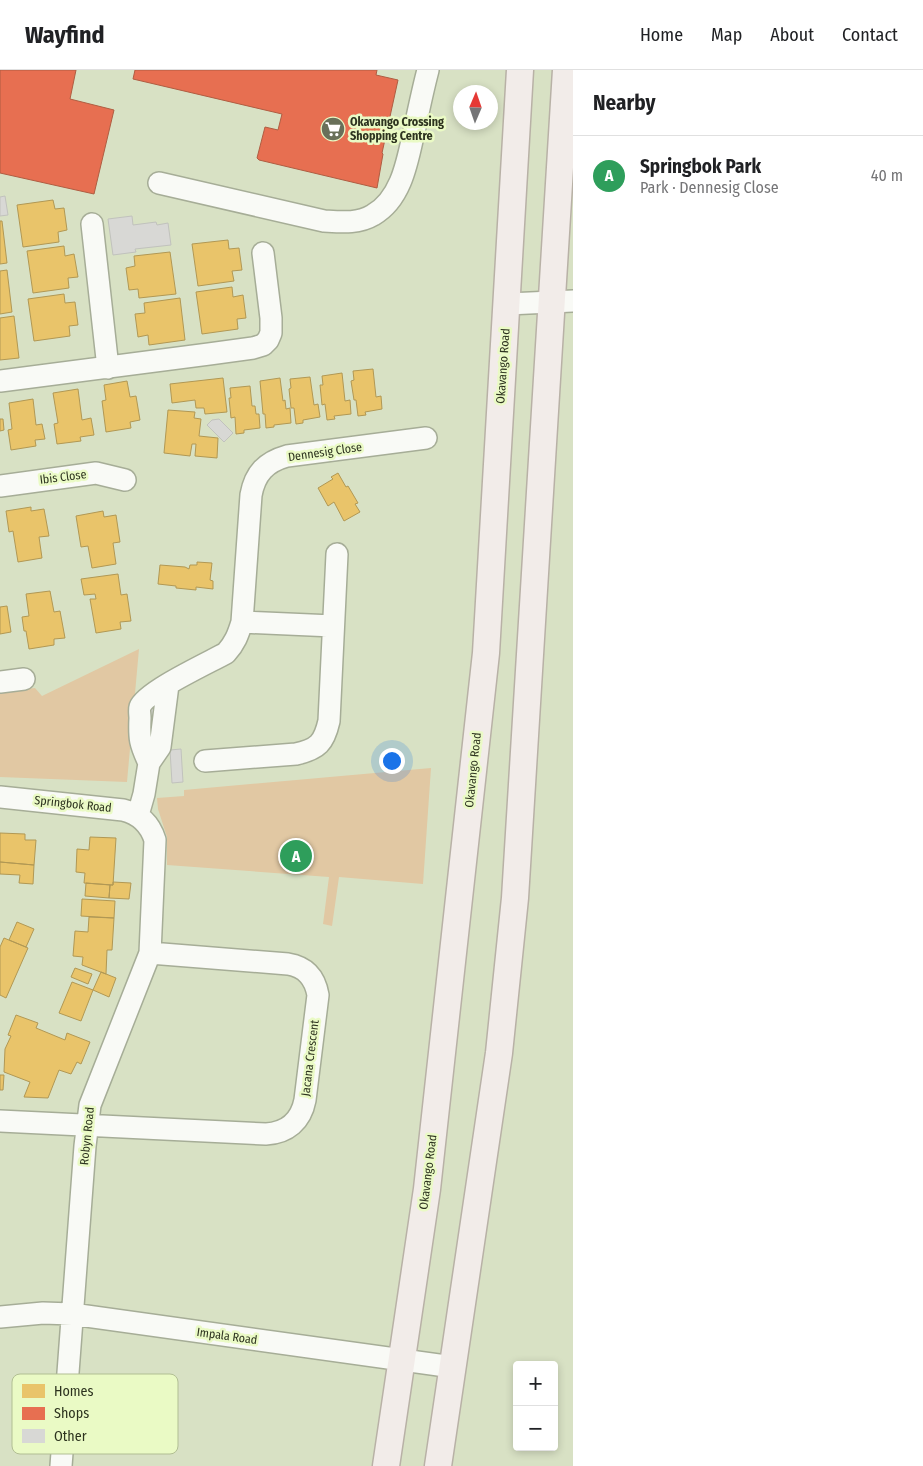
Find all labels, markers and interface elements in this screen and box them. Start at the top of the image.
text: Wayfind [25,21,105,49]
text: Home [640,24,683,46]
text: Map [711,24,742,46]
text: About [770,24,814,46]
text: Contact [842,24,898,46]
north arrow [453,85,498,130]
text: Nearby [593,90,655,116]
place label: Okavango Crossing Shopping Centre [350,115,444,143]
supermarket icon: Okavango Crossing Shopping Centre [320,116,346,142]
text: Springbok Park [640,155,761,178]
text: A [605,166,613,185]
text: 40 m [871,166,903,185]
text: Park · Dennesig Close [640,178,779,197]
street label: Okavango Road [493,328,513,404]
street label: Dennesig Close [287,440,363,464]
street label: Ibis Close [39,467,87,487]
street label: Okavango Road [462,732,484,808]
your location [379,748,405,774]
street label: Springbok Road [34,793,112,815]
pin: A [280,837,312,875]
street label: Jacana Crescent [298,1019,322,1097]
street label: Robyn Road [77,1106,97,1166]
street label: Okavango Road [416,1134,440,1210]
street label: Impala Road [196,1325,258,1347]
map controls [513,1361,558,1451]
button: + [513,1361,558,1406]
legend [12,1374,178,1454]
text: Homes [54,1383,94,1400]
text: Shops [54,1405,89,1422]
button: − [513,1406,558,1451]
text: Other [54,1428,87,1445]

